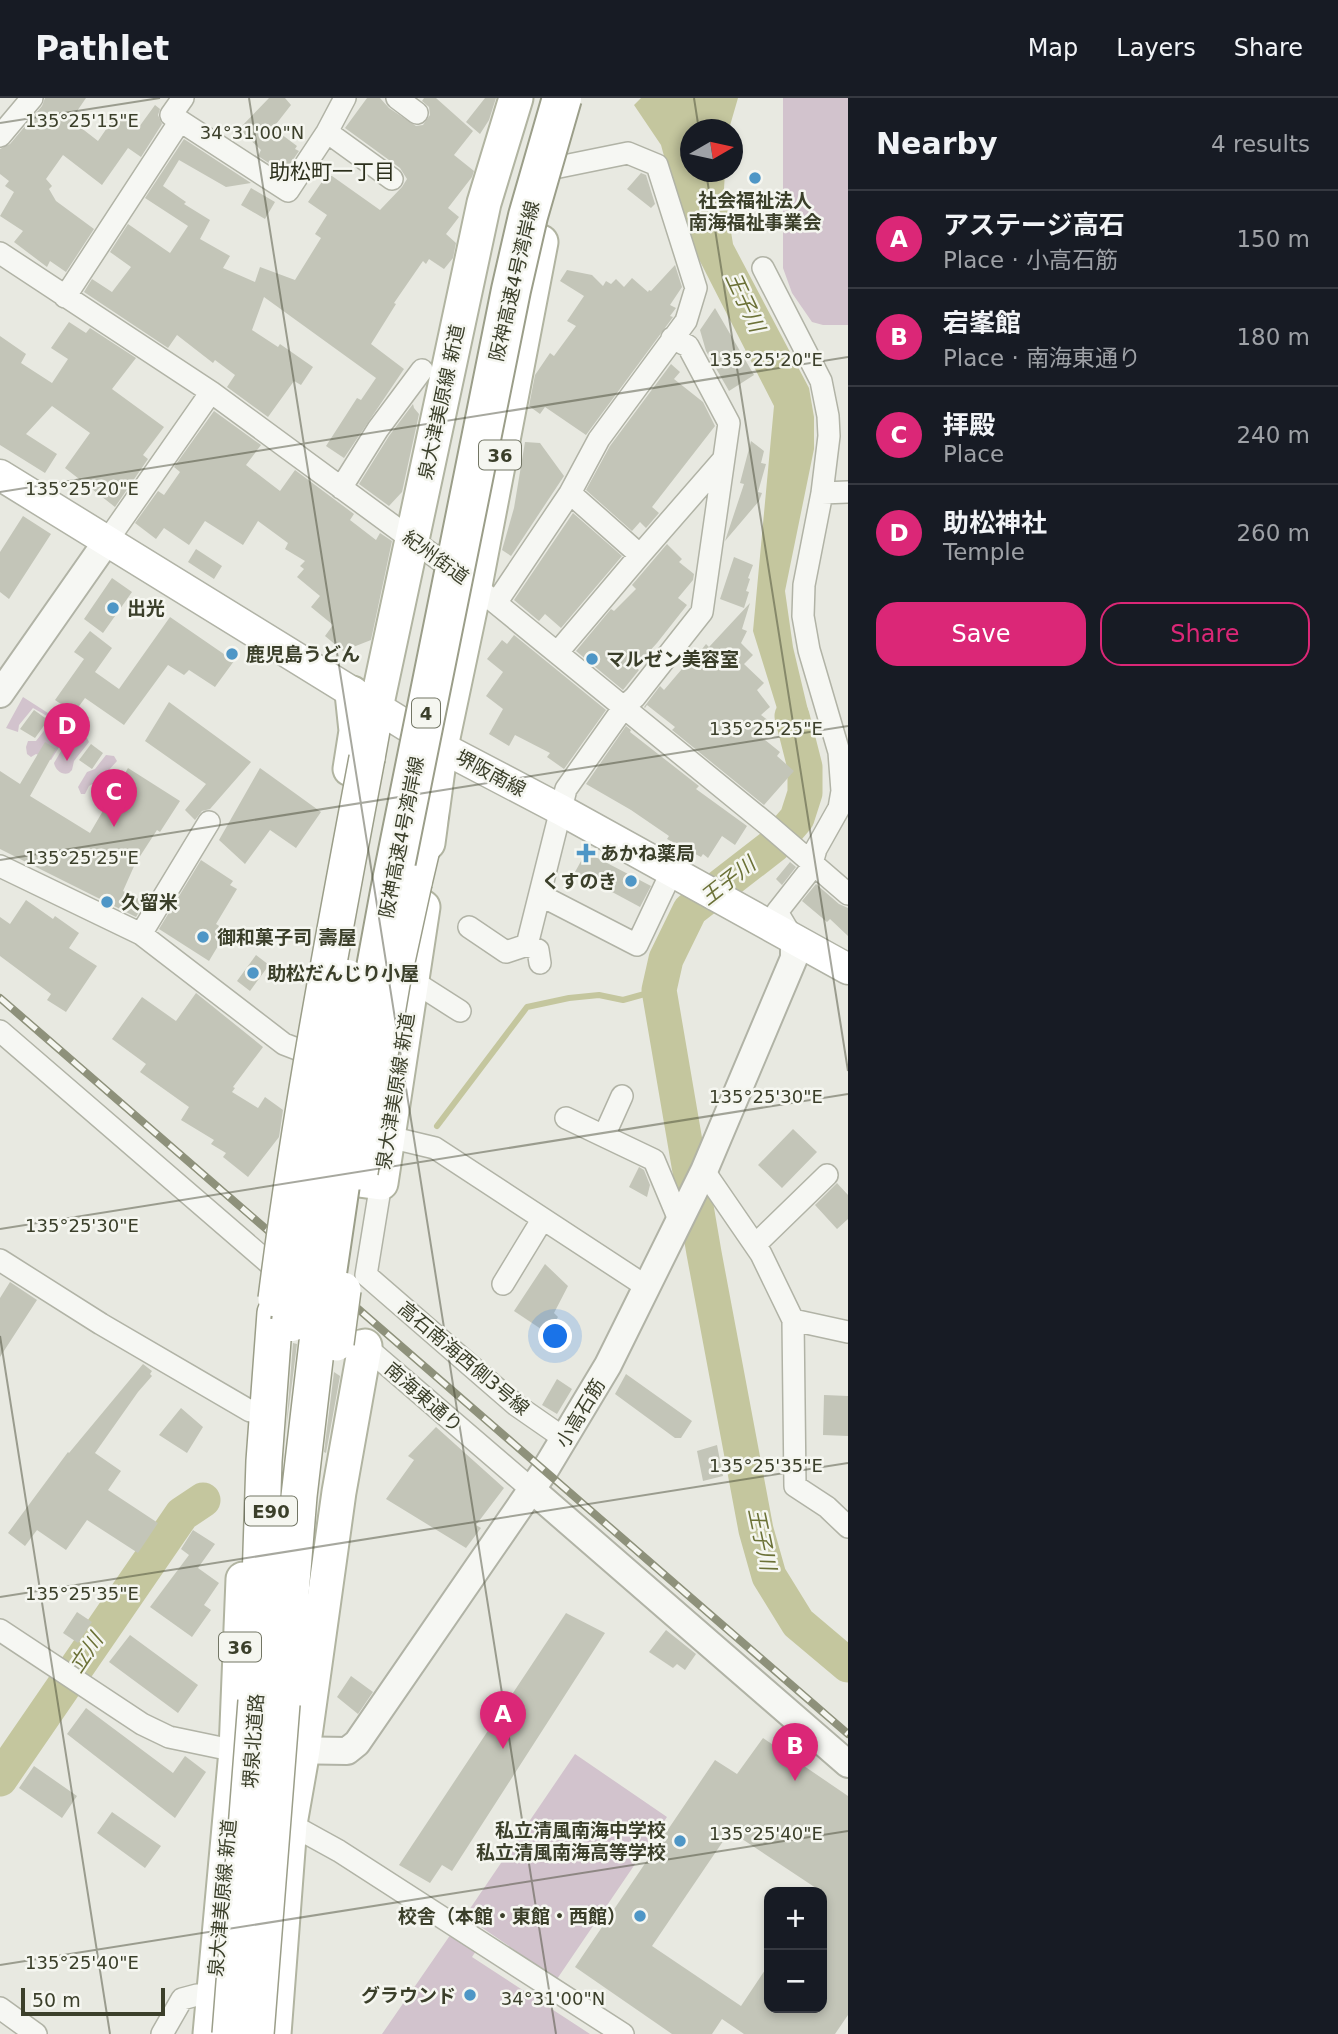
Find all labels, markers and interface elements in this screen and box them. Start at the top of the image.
text: Pathlet [35,29,169,68]
text: Map [1028,34,1078,62]
text: Layers [1116,34,1196,62]
text: Share [1234,34,1303,62]
text: 135°25'15"E [25,110,139,131]
north arrow [680,119,743,182]
text: 34°31'00"N [200,122,304,143]
text: Nearby [876,126,998,161]
text: 4 results [1211,131,1310,157]
district label: 助松町一丁目 [269,160,395,184]
marker: 社会福祉法人 南海福祉事業会 [747,170,763,186]
place label: 社会福祉法人 南海福祉事業会 [688,189,822,233]
street label: 阪神高速4号湾岸線 [485,199,543,363]
text: アステージ高石 [943,210,1124,240]
text: A [890,226,908,252]
text: 150 m [1236,226,1310,252]
text: Place · 小高石筋 [943,247,1118,273]
water label: 王子川 [721,268,770,337]
text: 宕峯館 [943,308,1021,338]
street label: 泉大津美原線 新道 [414,322,468,482]
text: B [890,324,908,350]
text: 180 m [1236,324,1310,350]
text: Place · 南海東通り [943,345,1141,371]
text: 135°25'20"E [709,349,823,370]
text: 拝殿 [943,410,995,440]
text: C [891,422,907,448]
text: 240 m [1236,422,1310,448]
road number: 36 [479,440,521,470]
text: Place [943,441,1004,467]
text: 135°25'20"E [25,478,139,499]
text: 助松神社 [943,508,1047,538]
text: D [889,520,909,546]
text: 260 m [1236,520,1310,546]
street label: 紀州街道 [399,526,473,588]
text: Temple [943,539,1025,565]
place label: 出光 [127,597,165,619]
marker: 出光 [105,600,121,616]
button: Save [876,602,1086,666]
button: Share [1100,602,1310,666]
place label: 鹿児島うどん [246,643,360,665]
marker: 鹿児島うどん [224,646,240,662]
place label: マルゼン美容室 [606,648,739,670]
marker: マルゼン美容室 [584,651,600,667]
road number: 4 [412,698,440,728]
pin: D [44,703,90,761]
text: 135°25'25"E [709,718,823,739]
street label: 堺阪南線 [452,745,530,801]
street label: 阪神高速4号湾岸線 [375,754,427,920]
pin: C [91,769,137,827]
place label: あかね薬局 [600,842,695,864]
marker: あかね薬局 [578,845,594,861]
text: 135°25'25"E [25,847,139,868]
water label: 王子川 [696,851,762,910]
place label: くすのき [542,870,617,892]
marker: くすのき [623,873,639,889]
place label: 久留米 [121,891,178,913]
marker: 久留米 [99,894,115,910]
place label: 御和菓子司 壽屋 [217,926,357,948]
marker: 御和菓子司 壽屋 [195,929,211,945]
place label: 助松だんじり小屋 [267,962,419,984]
marker: 助松だんじり小屋 [245,965,261,981]
street label: 泉大津美原線 新道 [372,1011,418,1171]
text: 135°25'30"E [709,1086,823,1107]
text: 135°25'30"E [25,1215,139,1236]
street label: 高石南海西側3号線 [394,1297,534,1419]
your location [538,1319,572,1353]
street label: 南海東通り [381,1358,467,1436]
street label: 小高石筋 [551,1375,609,1451]
text: 135°25'35"E [709,1455,823,1476]
road number: E90 [245,1496,297,1526]
water label: 王子川 [744,1506,781,1574]
text: 135°25'35"E [25,1583,139,1604]
water label: 立川 [64,1627,109,1677]
road number: 36 [219,1632,261,1662]
pin: A [480,1691,526,1749]
street label: 堺泉北道路 [239,1693,267,1789]
pin: B [772,1723,818,1781]
street label: 泉大津美原線 新道 [204,1818,240,1978]
place label: 私立清風南海中学校 私立清風南海高等学校 [476,1819,666,1863]
text: 135°25'40"E [709,1823,823,1844]
marker: 私立清風南海中学校 私立清風南海高等学校 [672,1833,688,1849]
map controls [764,1887,827,2013]
button: + [764,1887,827,1950]
place label: 校舎（本館・東館・西館） [398,1905,626,1927]
marker: 校舎（本館・東館・西館） [632,1908,648,1924]
button: − [764,1950,827,2013]
text: 135°25'40"E [25,1952,139,1973]
place label: グラウンド [361,1984,456,2006]
scale bar [21,1985,164,2017]
marker: グラウンド [462,1987,478,2003]
text: 34°31'00"N [501,1988,605,2009]
text: 50 m [32,1989,81,2011]

